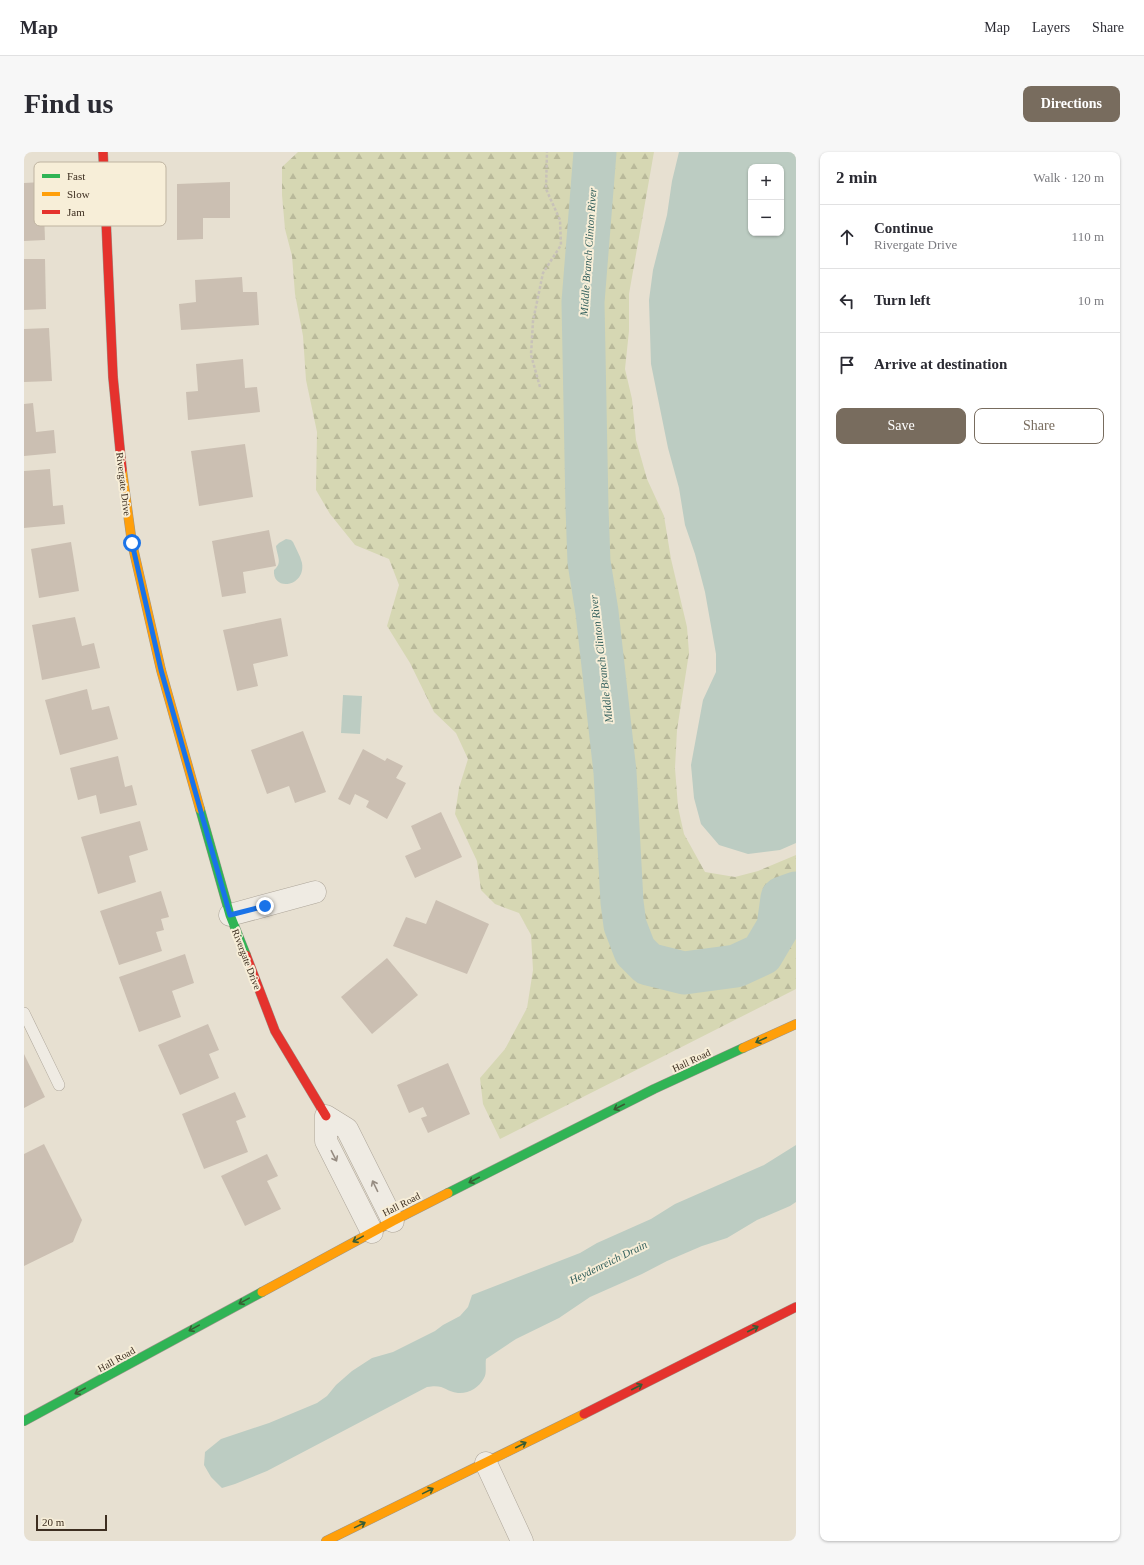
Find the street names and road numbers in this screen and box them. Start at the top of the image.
street label: Rivergate Drive [114,452,133,517]
street label: Rivergate Drive [230,927,263,992]
street label: Hall Road [670,1047,712,1074]
street label: Hall Road [381,1190,422,1219]
street label: Hall Road [96,1345,137,1374]

